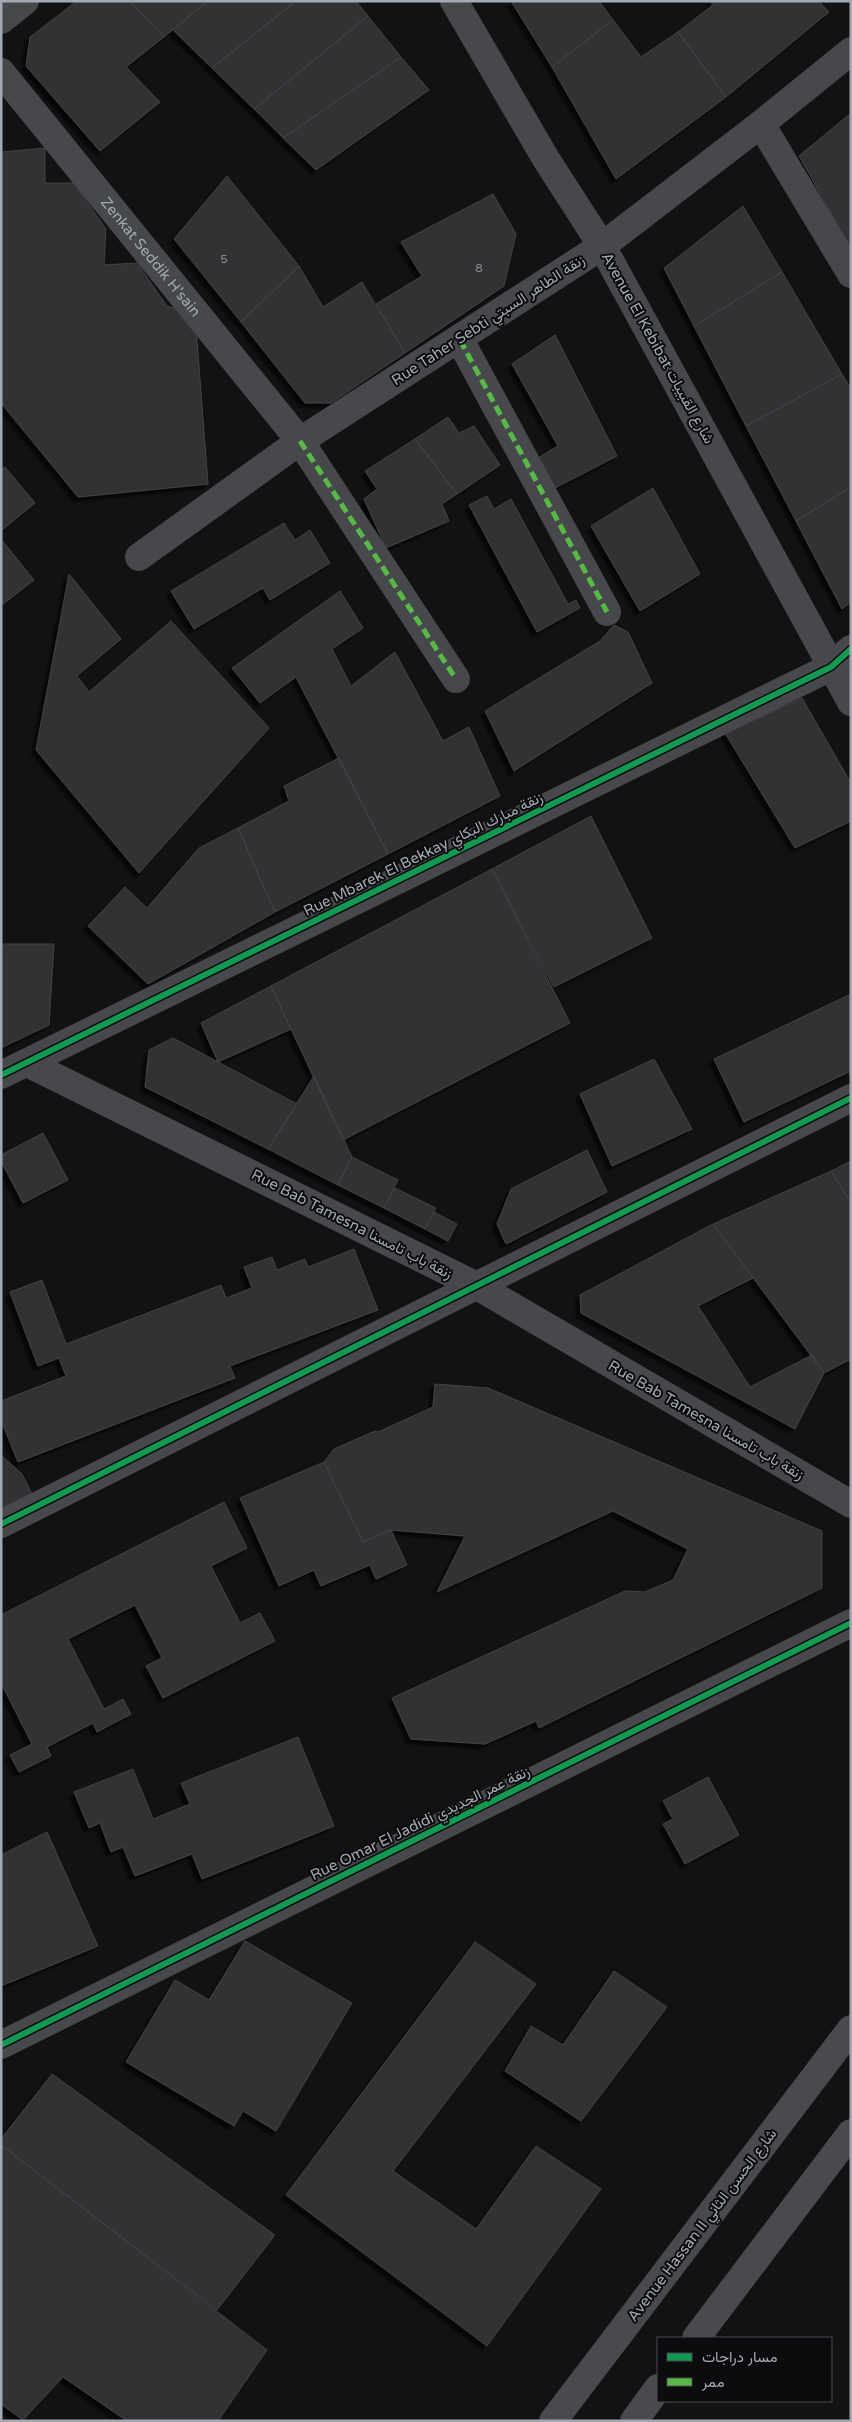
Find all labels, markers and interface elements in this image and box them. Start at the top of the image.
street label: Zenkat Seddik H'sain [97,193,205,320]
street label: Avenue El Kebibat شارع القبيبات [596,249,718,448]
street label: Rue Taher Sebti زنقة الطاهر السبتي [388,251,590,393]
house number: 5 [220,252,228,266]
house number: 8 [475,261,483,275]
street label: Rue Mbarek El Bekkay زنقة مبارك البكاي [300,788,547,924]
street label: Rue Bab Tamesna زنقة باب تامسنا [249,1165,455,1283]
street label: Rue Bab Tamesna زنقة باب تامسنا [605,1356,807,1484]
street label: Rue Omar El Jadidi زنقة عمر الجديدي [307,1762,534,1888]
street label: Avenue Hassan II شارع الحسن الثاني [624,2125,784,2327]
legend [657,2337,832,2402]
text: مسار دراجات [702,2348,777,2366]
text: ممر [701,2373,724,2391]

